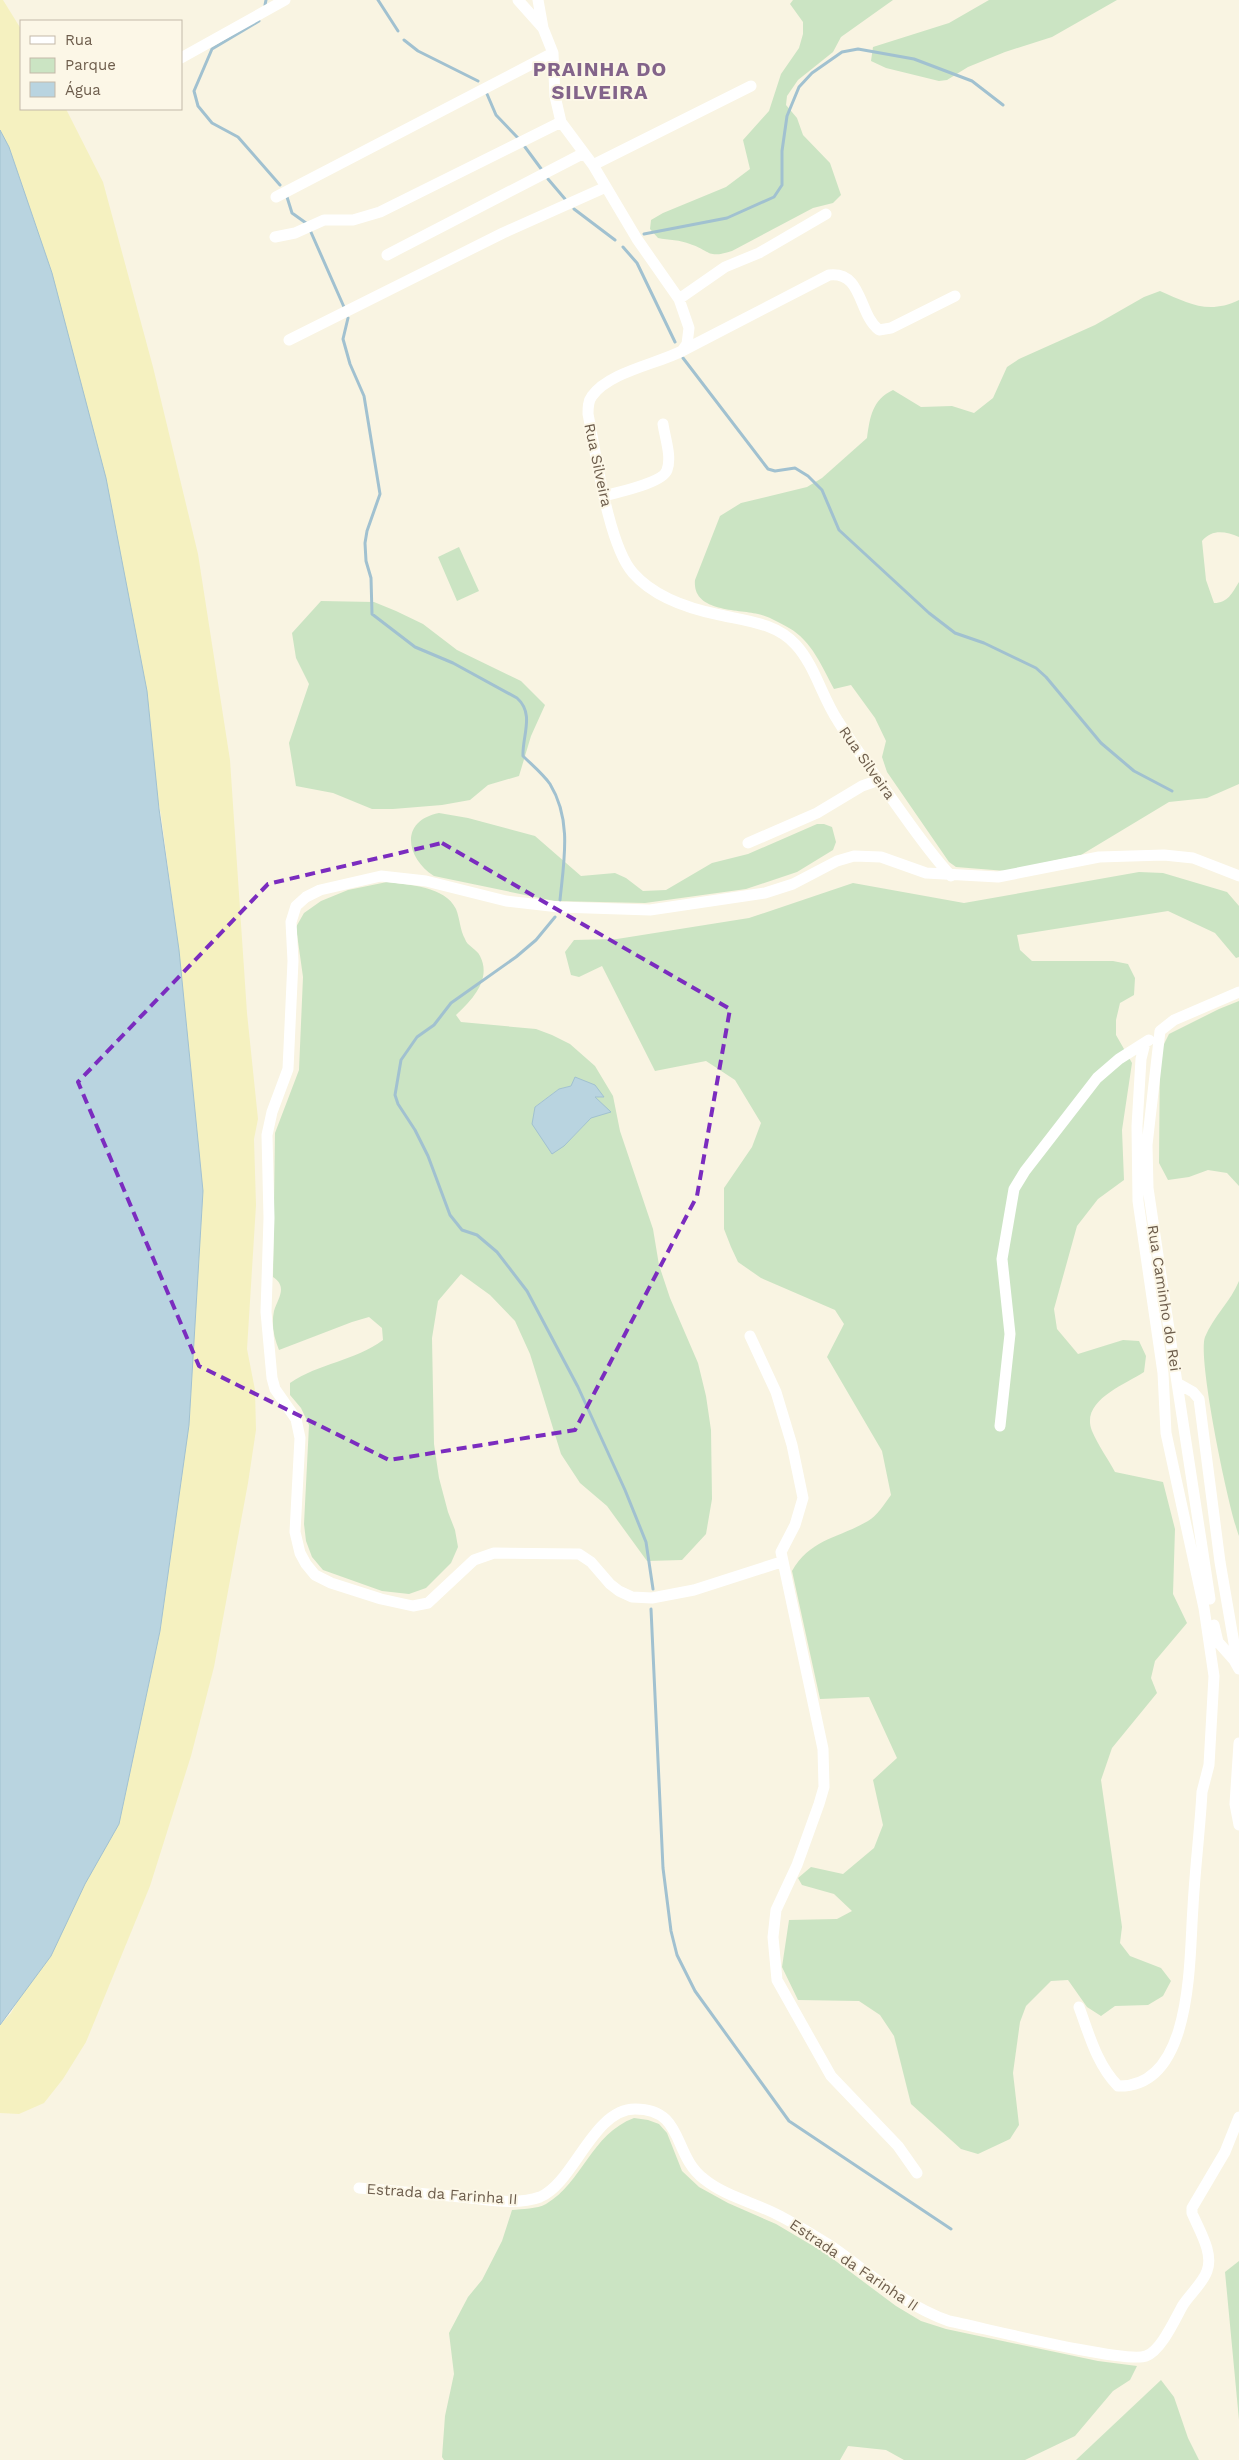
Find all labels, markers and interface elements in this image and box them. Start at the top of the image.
legend [20,20,182,110]
text: Rua [65,31,93,49]
text: Parque [65,56,116,74]
district label: PRAINHA DO SILVEIRA [533,57,667,104]
text: Água [65,81,101,99]
street label: Rua Silveira [580,422,616,509]
street label: Rua Silveira [835,723,899,803]
street label: Rua Caminho do Rei [1144,1224,1184,1372]
street label: Estrada da Farinha II [366,2180,518,2208]
street label: Estrada da Farinha II [786,2215,922,2315]

